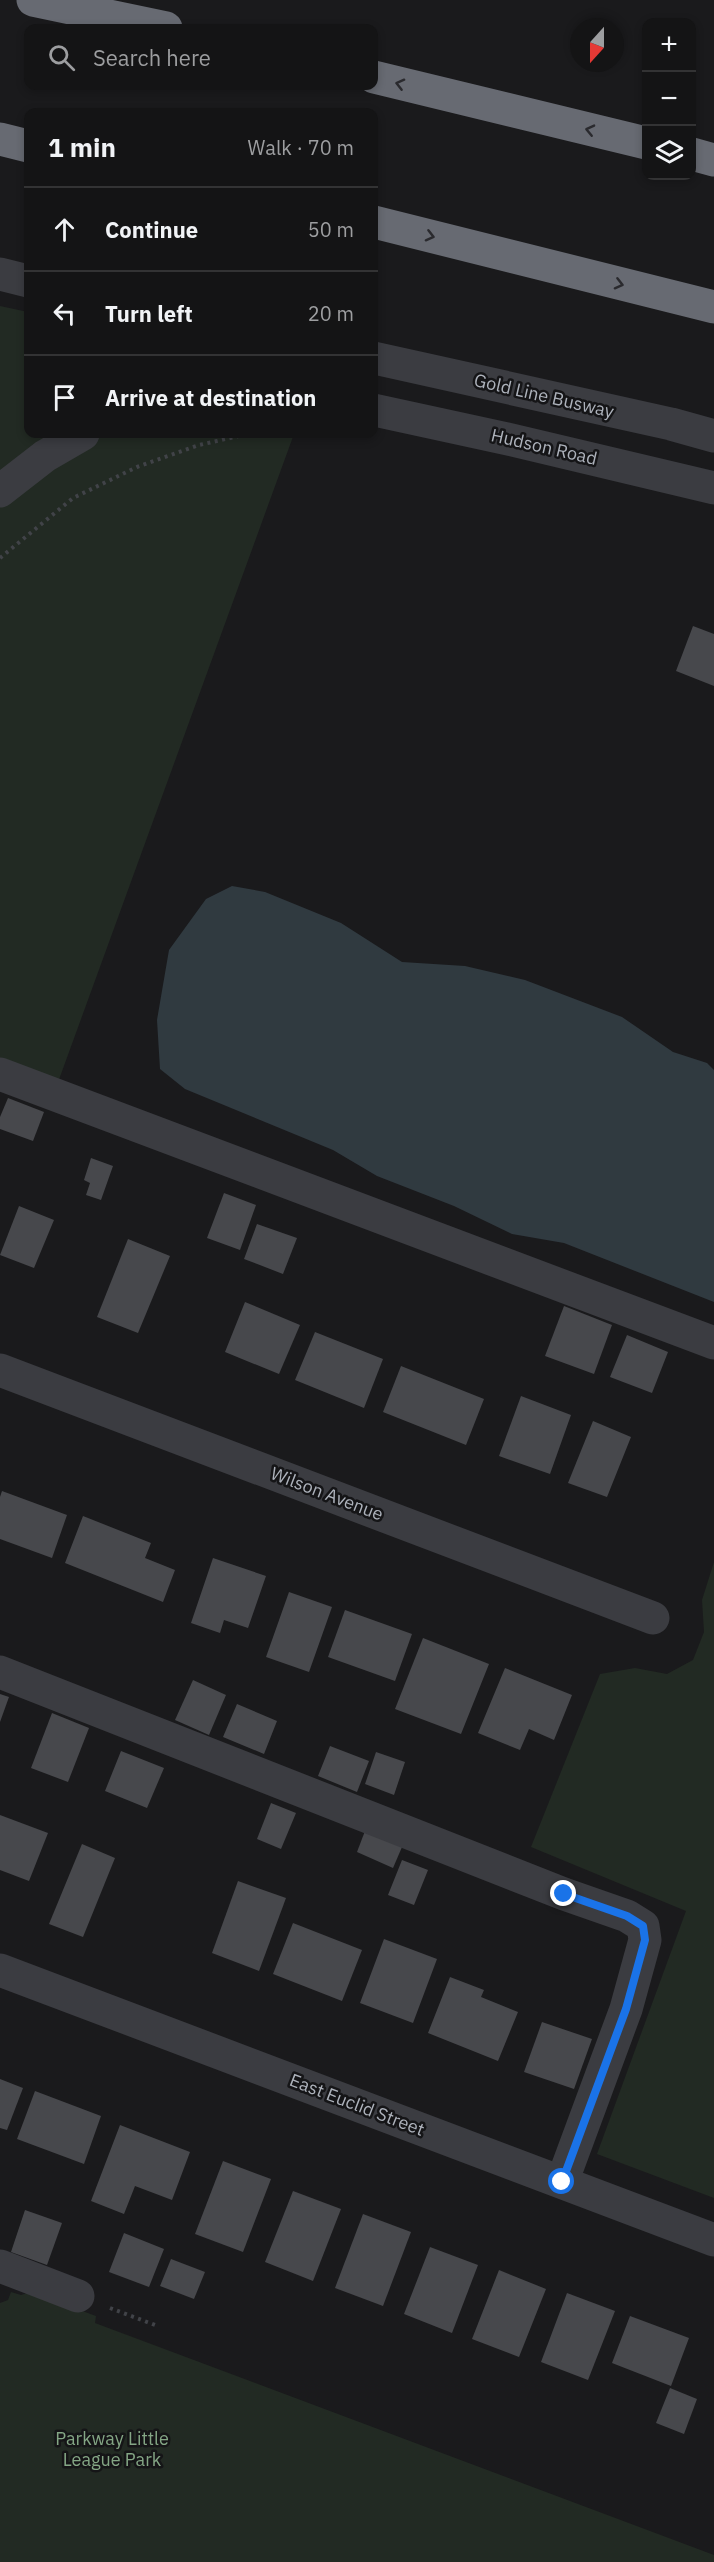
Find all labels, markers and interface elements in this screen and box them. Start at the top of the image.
north arrow [570,18,624,72]
map controls [642,18,696,180]
button: + [642,18,696,72]
search box [24,24,378,90]
icon: search [45,41,78,74]
text: Search here [93,43,211,72]
button: − [642,72,696,126]
one-way arrow [395,78,405,91]
one-way arrow [585,124,595,137]
button: layers [642,126,696,180]
text: 1 min [48,130,116,164]
text: Walk · 70 m [248,134,354,161]
icon: ahead [48,213,81,246]
text: Continue [105,215,198,244]
text: 50 m [308,216,354,243]
one-way arrow [425,228,435,241]
one-way arrow [614,276,624,289]
icon: left [48,297,81,330]
text: Turn left [105,299,193,328]
text: 20 m [308,300,354,327]
street label: Gold Line Busway [472,368,616,423]
icon: arrive [48,381,81,414]
text: Arrive at destination [105,383,316,412]
street label: Hudson Road [489,423,599,470]
street label: Wilson Avenue [268,1461,387,1526]
route end [550,1880,576,1906]
street label: East Euclid Street [287,2068,428,2141]
route start [548,2168,574,2194]
park label: Parkway Little League Park [55,2427,169,2471]

